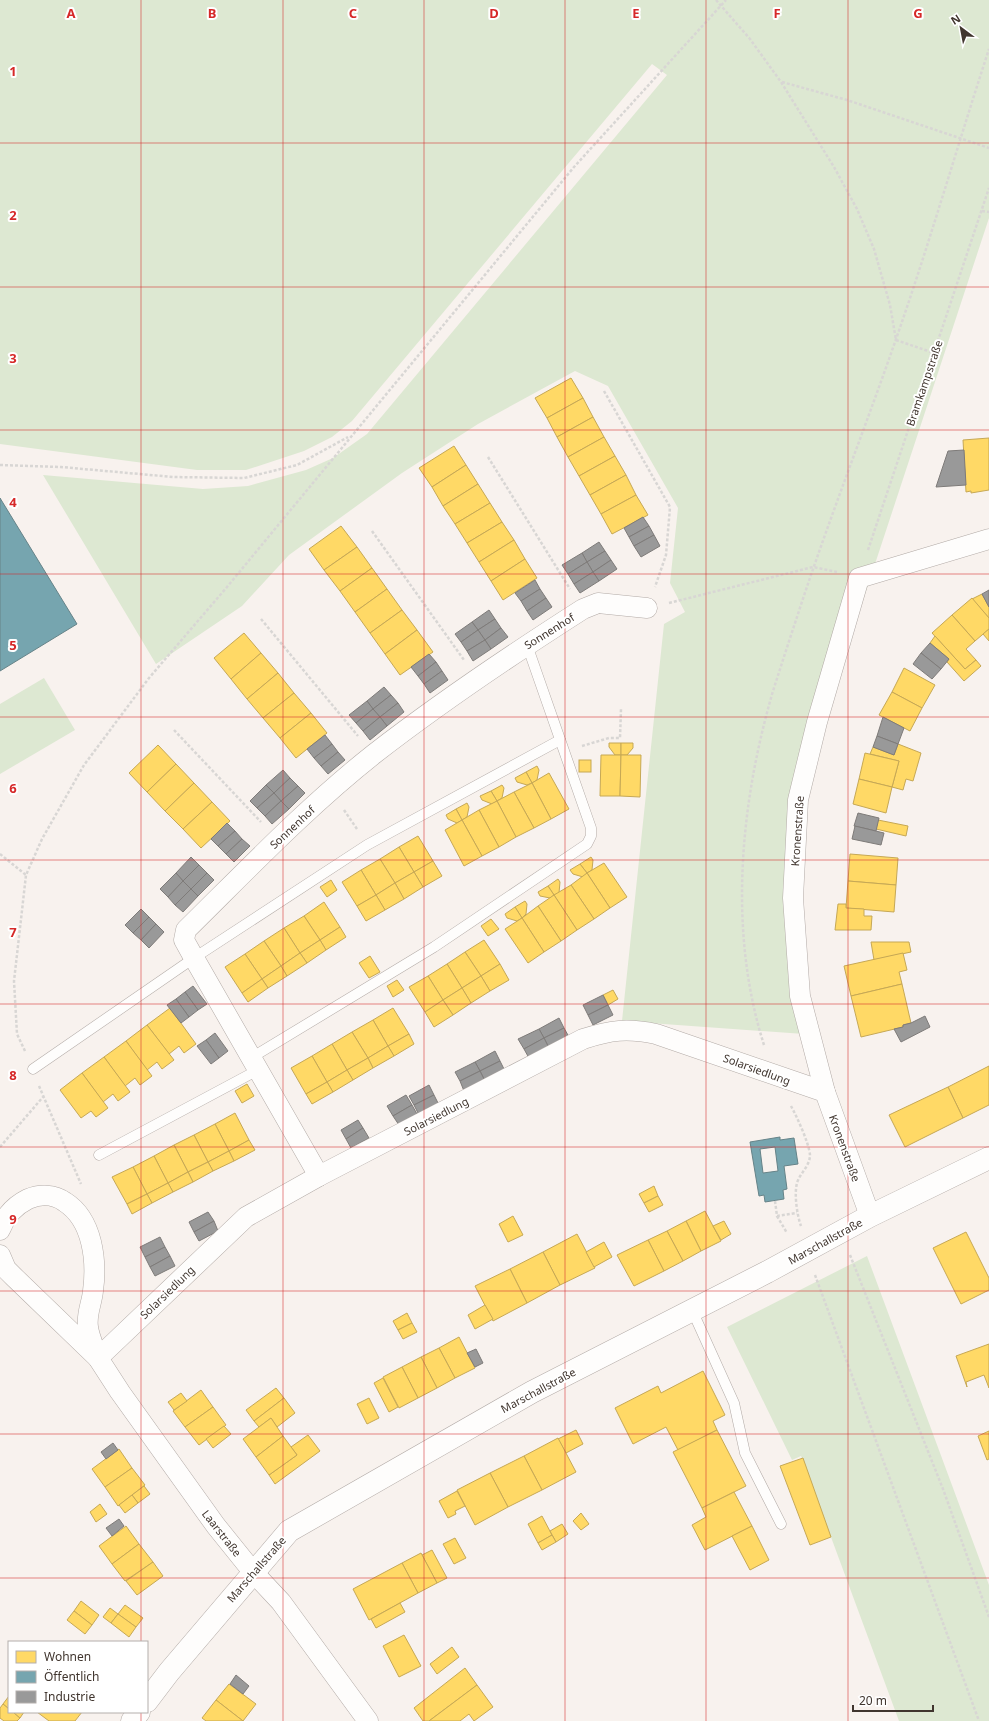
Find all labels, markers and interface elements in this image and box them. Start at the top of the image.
text: A [67,4,76,22]
text: B [208,4,216,22]
text: C [349,4,357,22]
text: D [489,4,499,22]
text: E [632,4,640,22]
text: F [773,4,781,22]
text: G [913,4,923,22]
north arrow [941,8,981,48]
text: N [948,10,963,28]
text: 1 [9,62,17,80]
text: 2 [9,206,17,224]
street label: Bramkampstraße [902,338,946,428]
text: 3 [9,349,17,367]
text: 4 [9,493,17,511]
street label: Sonnenhof [521,609,578,652]
text: 5 [9,636,17,654]
text: 6 [9,779,17,797]
street label: Kronenstraße [787,795,807,867]
street label: Sonnenhof [266,801,319,852]
text: 7 [9,923,17,941]
street label: Solarsiedlung [721,1050,793,1088]
text: 8 [9,1066,17,1084]
street label: Solarsiedlung [401,1093,471,1139]
street label: Kronenstraße [826,1112,864,1184]
text: 9 [9,1210,17,1228]
street label: Marschallstraße [785,1214,865,1268]
street label: Solarsiedlung [136,1262,198,1322]
street label: Marschallstraße [498,1364,578,1416]
street label: Laarstraße [199,1507,245,1559]
street label: Marschallstraße [223,1533,289,1605]
legend [8,1641,148,1713]
text: Wohnen [44,1648,91,1665]
text: Öffentlich [44,1668,100,1685]
scale bar [853,1687,933,1713]
text: Industrie [44,1688,95,1705]
text: 20 m [859,1692,887,1709]

